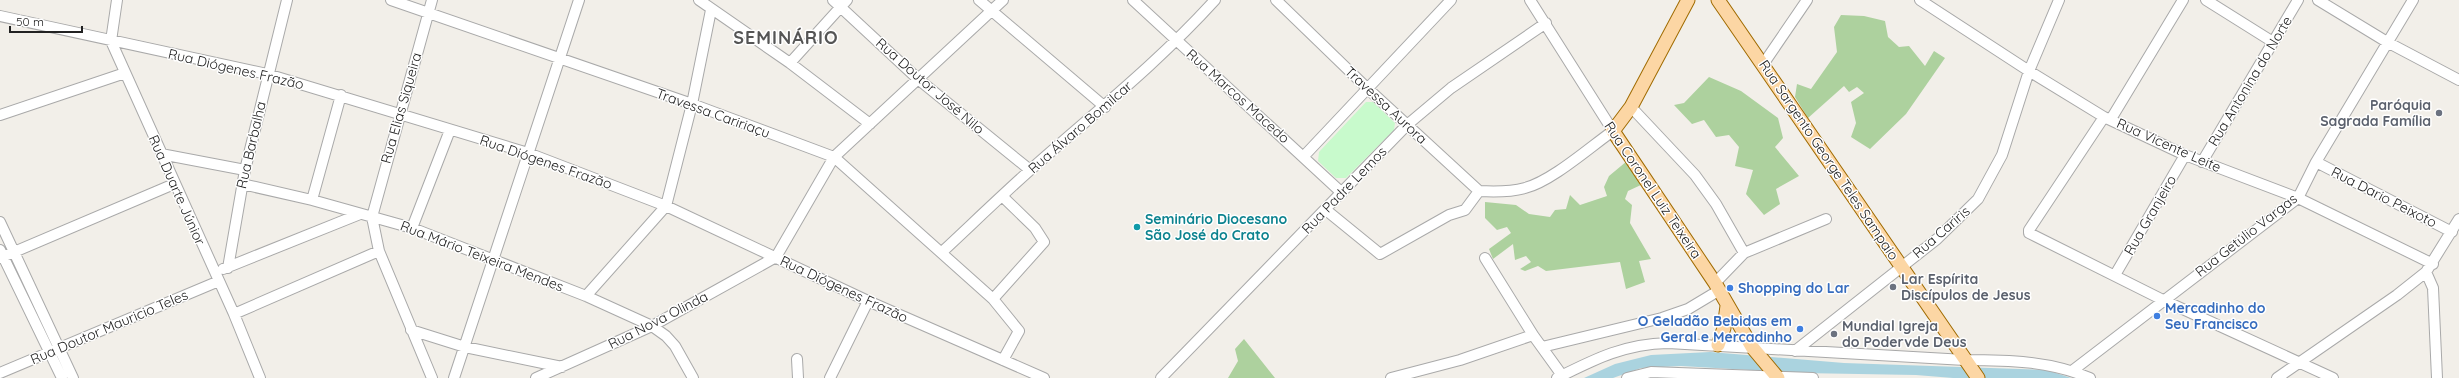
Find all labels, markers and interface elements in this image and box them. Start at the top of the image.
scale bar [10,8,82,34]
street label: Rua Antonina do Norte [2204,13,2296,149]
text: 50 m [16,14,44,29]
district label: SEMINÁRIO [733,26,839,49]
street label: Rua Doutor José Nilo [872,34,988,138]
street label: Rua Diógenes Frazão [166,45,306,93]
street label: Rua Marcos Macedo [1183,45,1293,147]
street label: Rua Elias Siqueira [377,50,425,166]
street label: Rua Sargento George Teles Sampaio [1755,57,1903,263]
street label: Travessa Aurora [1341,62,1431,148]
street label: Rua Álvaro Bomilcar [1024,76,1136,177]
street label: Travessa Caririaçu [654,84,772,142]
place label: Paróquia Sagrada Família [2320,96,2431,130]
street label: Rua Barbalha [232,100,270,190]
marker: Paróquia Sagrada Família [2434,108,2444,118]
street label: Rua Vicente Leite [2114,114,2224,176]
street label: Rua Coronel Luiz Teixeira [1600,118,1706,262]
street label: Rua Diógenes Frazão [477,131,615,193]
street label: Rua Duarte Júnior [145,132,210,248]
street label: Rua Padre Lemos [1298,142,1390,238]
street label: Rua Dario Peixoto [2328,163,2440,231]
street label: Rua Granjeiro [2120,172,2180,258]
street label: Rua Getúlio Vargas [2191,189,2301,281]
street label: Rua Cariris [1908,202,1974,262]
place label: Seminário Diocesano São José do Crato [1145,210,1288,244]
street label: Rua Mário Teixeira Mendes [398,217,566,295]
marker: Seminário Diocesano São José do Crato [1132,222,1142,232]
street label: Rua Diógenes Frazão [777,251,911,327]
place label: Lar Espírita Discípulos de Jesus [1901,270,2031,304]
place label: Shopping do Lar [1738,279,1850,297]
marker: Lar Espírita Discípulos de Jesus [1888,282,1898,292]
marker: Shopping do Lar [1725,283,1735,293]
street label: Rua Doutor Mauricio Teles [27,286,191,368]
street label: Rua Nova Olinda [605,287,711,353]
place label: Mercadinho do Seu Francisco [2165,299,2266,333]
marker: Mercadinho do Seu Francisco [2152,311,2162,321]
place label: O Geladão Bebidas em Geral e Mercadinho [1638,312,1792,346]
place label: Mundial Igreja do Podervde Deus [1842,317,1967,351]
marker: O Geladão Bebidas em Geral e Mercadinho [1795,324,1805,334]
marker: Mundial Igreja do Podervde Deus [1829,329,1839,339]

